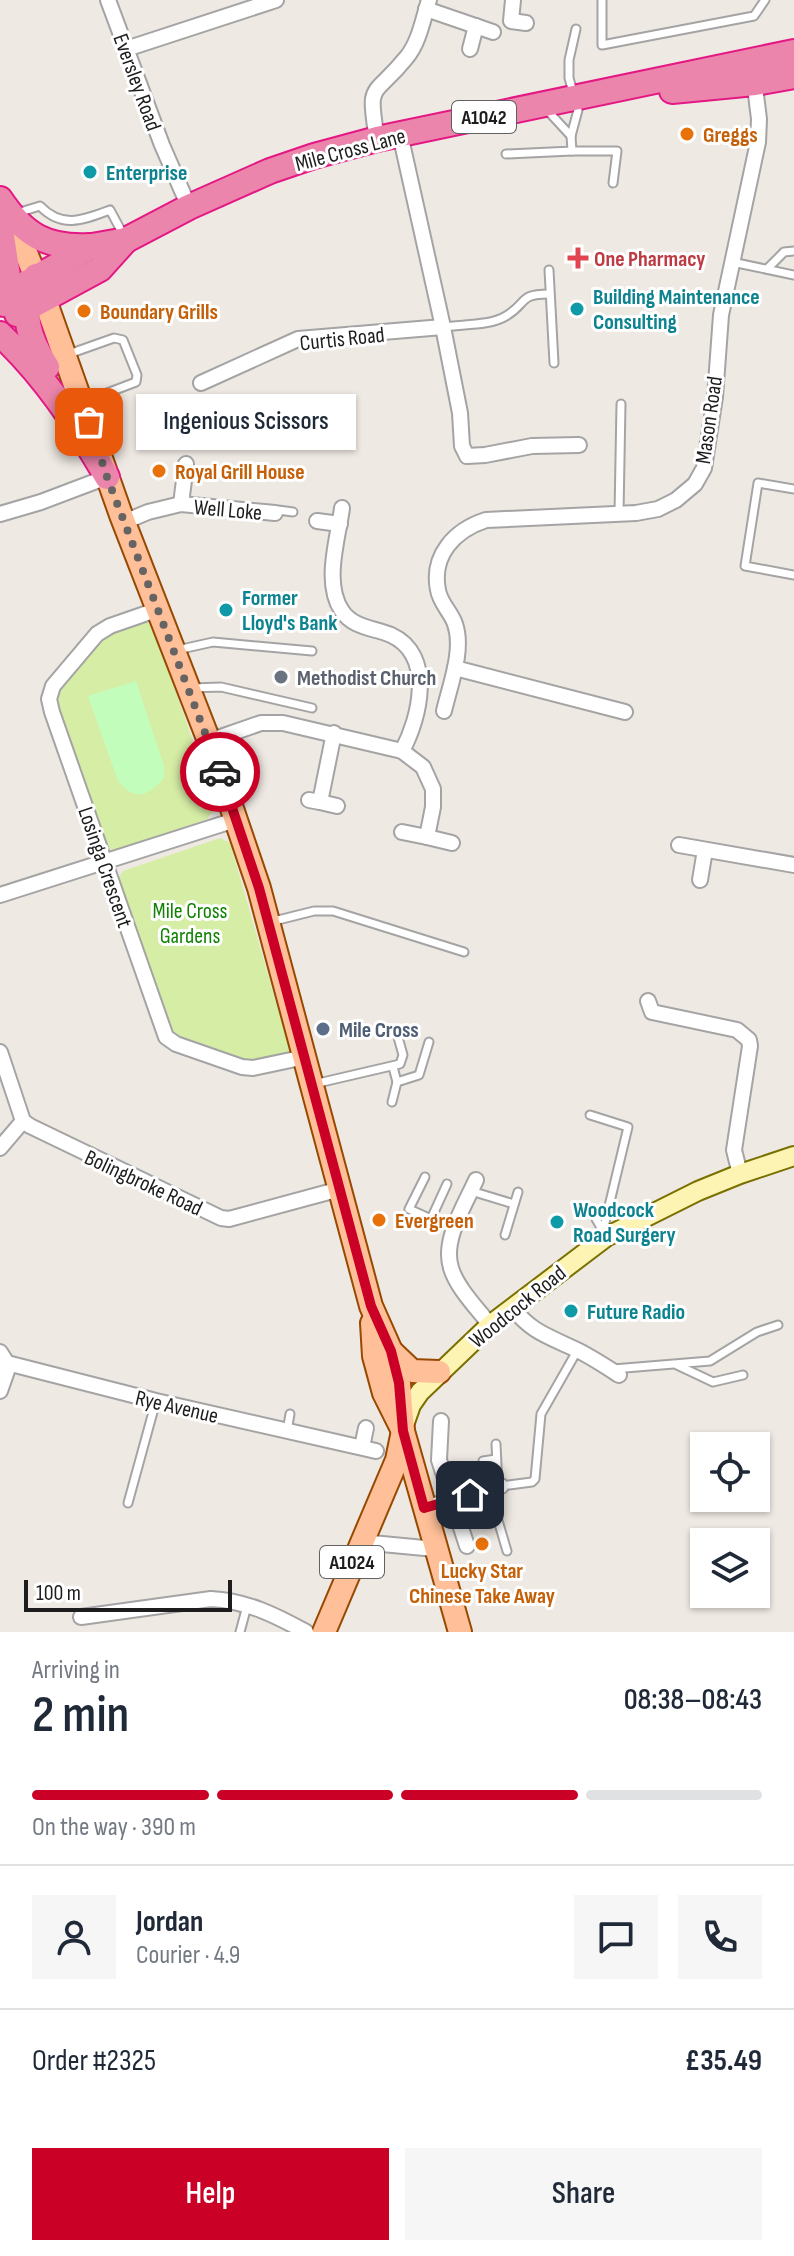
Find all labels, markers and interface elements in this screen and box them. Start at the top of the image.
street label: Eversley Road [107,30,167,135]
road number: A1042 [452,101,516,133]
place label: Greggs [703,122,758,149]
street label: Mile Cross Lane [292,123,409,178]
marker: Greggs [678,125,696,143]
place label: Enterprise [106,160,187,187]
marker: Enterprise [81,163,99,181]
place label: One Pharmacy [594,246,706,273]
marker: One Pharmacy [569,249,587,267]
place label: Building Maintenance Consulting [593,284,760,336]
place label: Boundary Grills [100,299,218,326]
marker: Building Maintenance Consulting [568,300,586,318]
marker: Boundary Grills [75,302,93,320]
street label: Curtis Road [298,322,386,357]
street label: Mason Road [690,375,729,466]
pin [55,388,123,456]
callout: Ingenious Scissors [137,394,357,450]
icon: bag [67,400,111,444]
text: Ingenious Scissors [163,406,329,437]
place label: Royal Grill House [175,459,305,486]
marker: Royal Grill House [150,462,168,480]
street label: Well Loke [193,494,263,527]
place label: Former Lloyd's Bank [242,585,338,637]
marker: Former Lloyd's Bank [217,601,235,619]
place label: Methodist Church [297,665,436,692]
marker: Methodist Church [272,668,290,686]
courier [180,732,260,812]
icon: car [198,750,242,794]
street label: Losinga Crescent [71,804,138,932]
park label: Mile Cross Gardens [153,898,228,950]
place label: Mile Cross [339,1017,419,1044]
marker: Mile Cross [314,1020,332,1038]
street label: Bolingbroke Road [80,1144,207,1222]
place label: Woodcock Road Surgery [573,1197,676,1249]
place label: Evergreen [395,1208,474,1235]
marker: Evergreen [370,1211,388,1229]
marker: Woodcock Road Surgery [548,1213,566,1231]
street label: Woodcock Road [464,1260,572,1354]
place label: Future Radio [587,1299,685,1326]
marker: Future Radio [562,1302,580,1320]
street label: Rye Avenue [133,1385,221,1430]
map controls [690,1432,770,1608]
button: locate [690,1432,770,1512]
pin [436,1461,504,1529]
icon: home [448,1473,492,1517]
button: layers [690,1528,770,1608]
marker: Lucky Star Chinese Take Away [473,1535,491,1553]
road number: A1024 [320,1546,384,1578]
place label: Lucky Star Chinese Take Away [409,1558,555,1610]
scale bar [24,1576,232,1612]
text: 100 m [36,1580,81,1607]
text: Arriving in [32,1655,120,1686]
text: 08:38–08:43 [624,1682,762,1718]
text: 2 min [32,1684,129,1747]
text: On the way · 390 m [32,1812,196,1843]
button: person [32,1895,116,1979]
button: chat [574,1895,658,1979]
button: phone [678,1895,762,1979]
text: Jordan [136,1904,203,1940]
text: Courier · 4.9 [136,1940,240,1971]
text: Order #2325 [32,2043,156,2079]
text: £35.49 [685,2043,762,2079]
button: Help [32,2148,389,2240]
button: Share [405,2148,762,2240]

